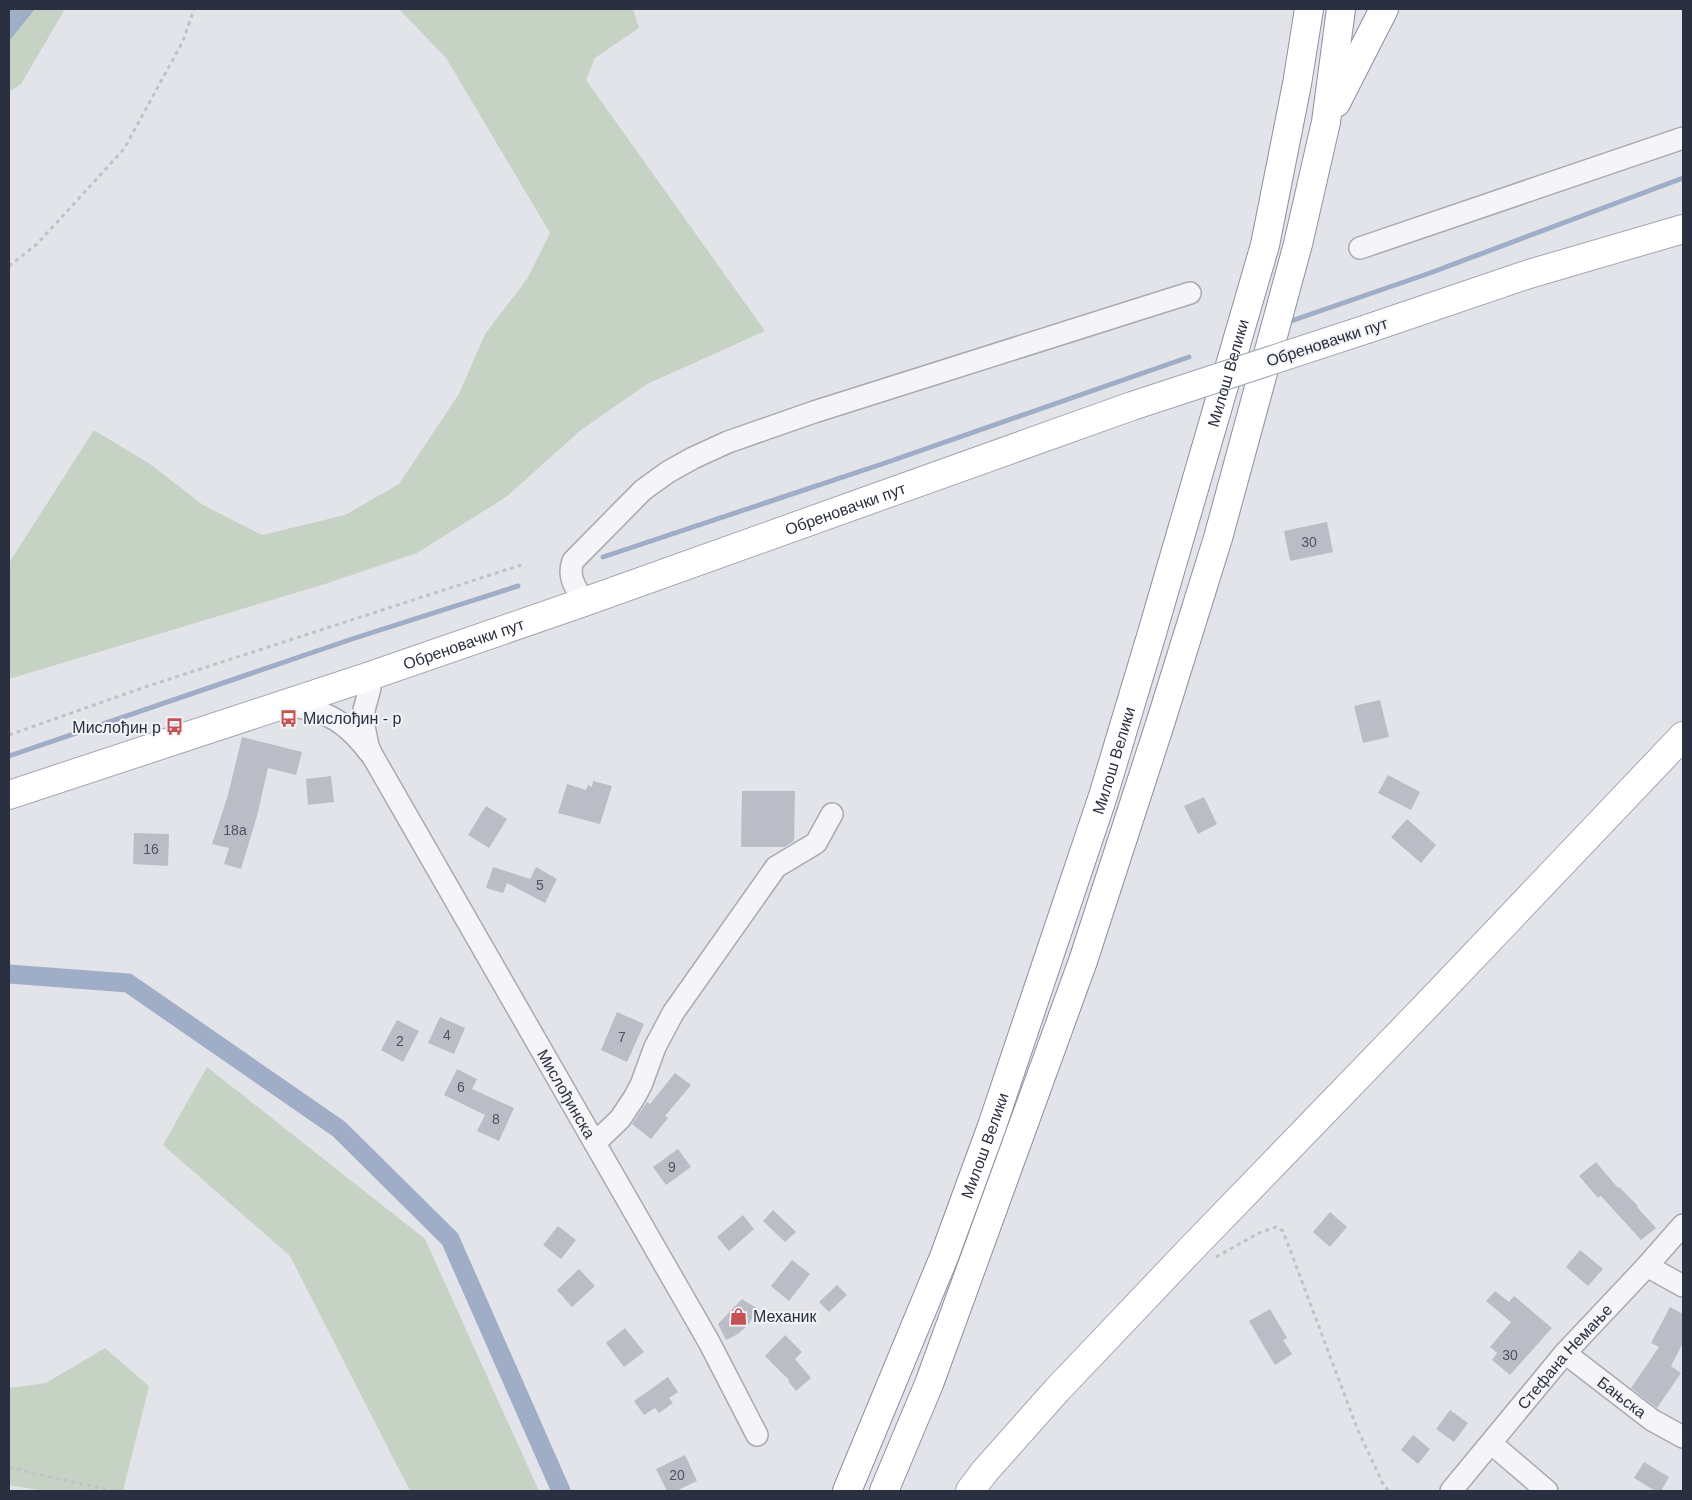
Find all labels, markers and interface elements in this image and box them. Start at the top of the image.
street label: Обреновачки пут [1264,314,1391,370]
street label: Милош Велики [1204,317,1251,429]
street label: Обреновачки пут [783,479,908,538]
house number: 30 [1301,534,1317,550]
street label: Обреновачки пут [401,615,527,672]
street label: Милош Велики [1089,705,1138,816]
bus stop icon: Мислођин - р [279,708,299,728]
place label: Мислођин - р [303,710,402,727]
bus stop icon: Мислођин р [165,717,185,737]
place label: Мислођин р [72,719,161,736]
house number: 18a [223,822,247,838]
house number: 16 [143,841,159,857]
house number: 5 [536,877,544,893]
house number: 4 [443,1027,451,1043]
house number: 7 [618,1029,626,1045]
house number: 2 [396,1033,404,1049]
street label: Мислођинска [534,1046,599,1141]
house number: 6 [457,1079,465,1095]
street label: Милош Велики [958,1090,1011,1201]
house number: 8 [492,1111,500,1127]
house number: 9 [668,1159,676,1175]
street label: Стефана Немање [1514,1300,1615,1412]
shop icon: Механик [729,1306,749,1326]
place label: Механик [753,1308,818,1325]
house number: 30 [1502,1347,1518,1363]
street label: Бањска [1594,1373,1650,1421]
house number: 20 [669,1467,685,1483]

